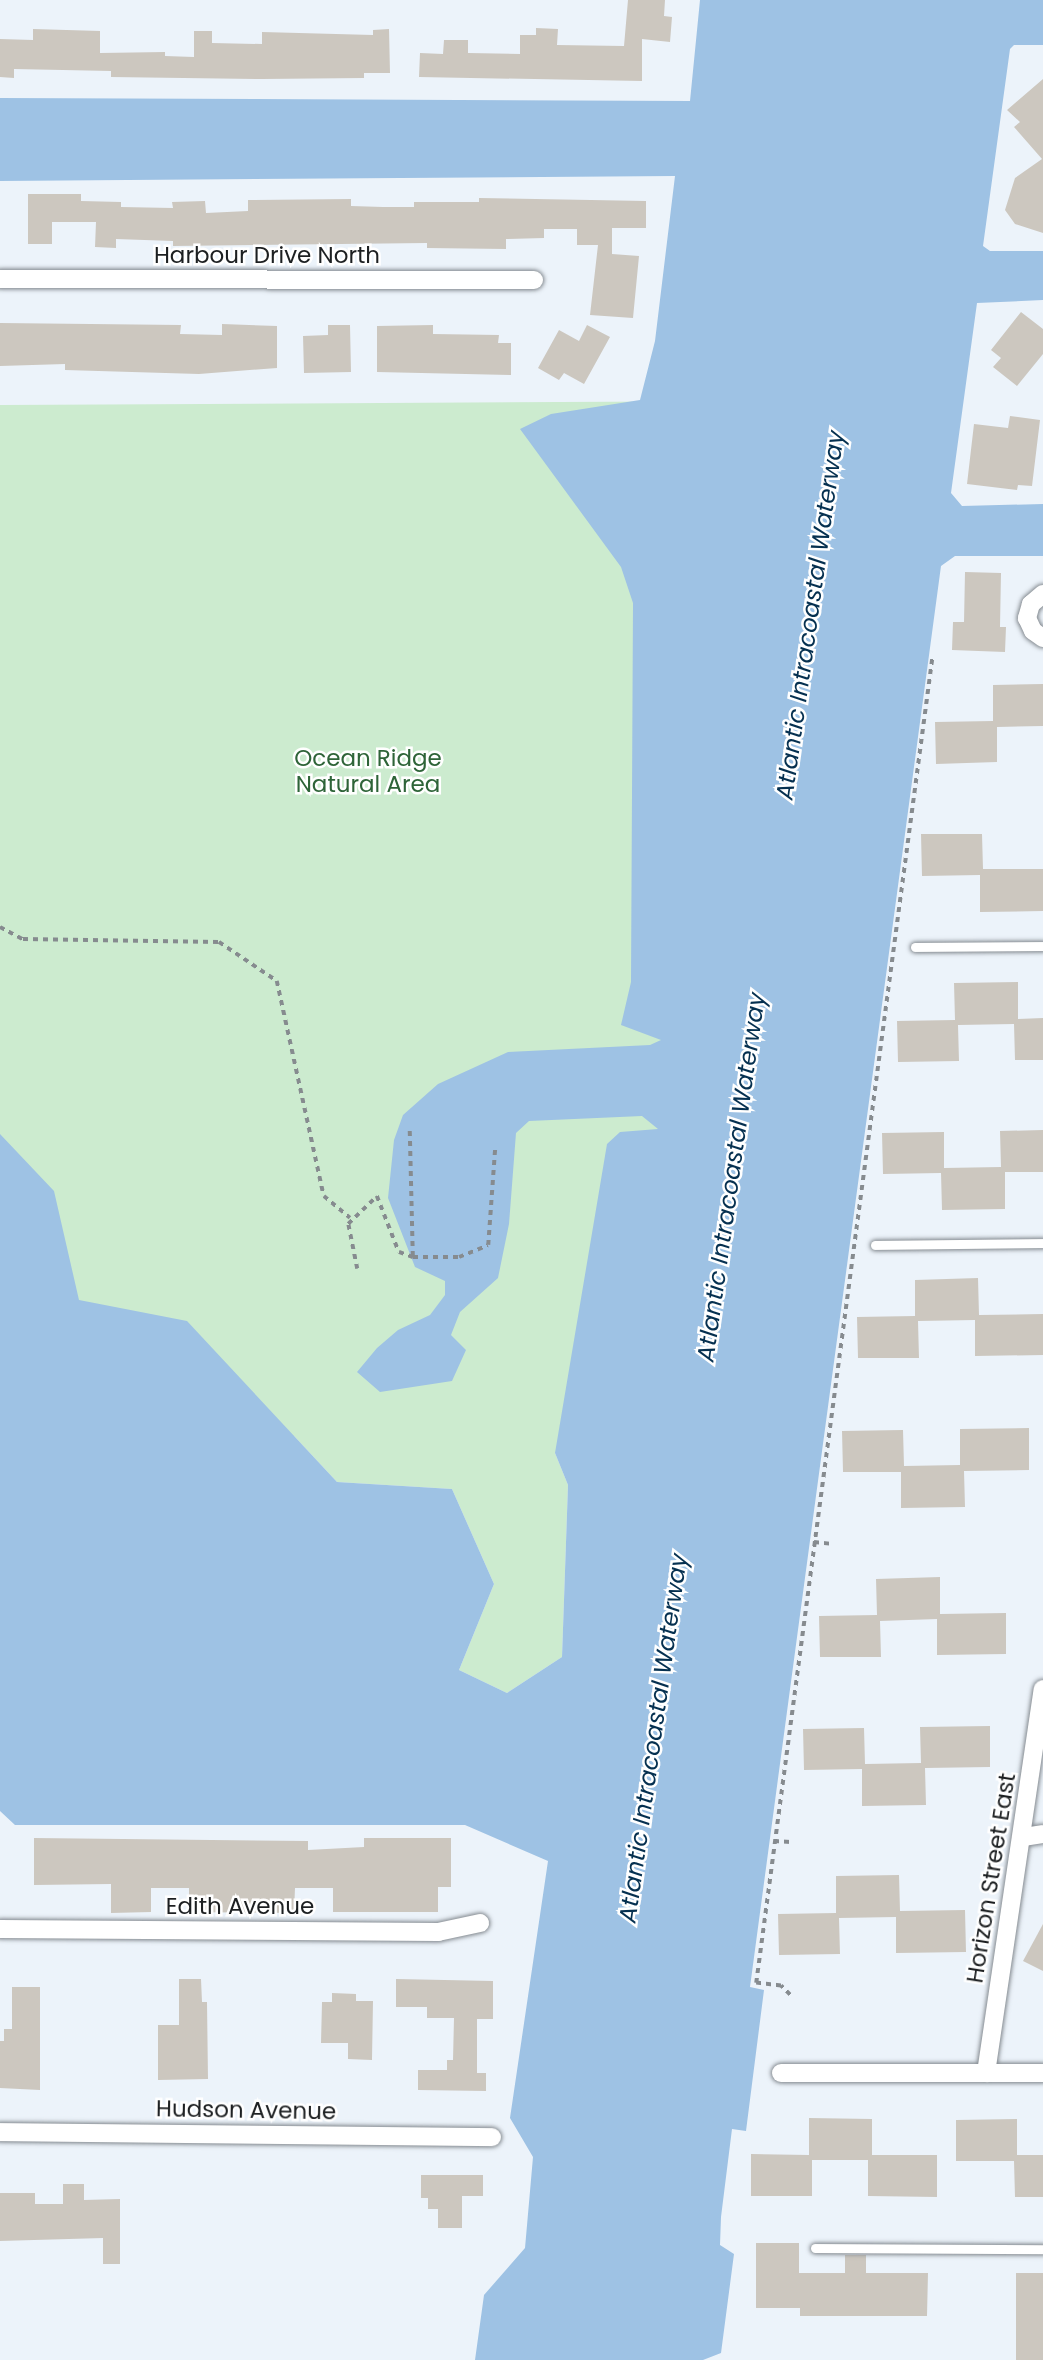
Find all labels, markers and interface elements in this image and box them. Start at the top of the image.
street label: Harbour Drive North [154,241,380,269]
water label: Atlantic Intracoastal Waterway [770,429,850,801]
park label: Ocean Ridge Natural Area [294,744,442,798]
water label: Atlantic Intracoastal Waterway [691,991,771,1363]
water label: Atlantic Intracoastal Waterway [613,1552,693,1924]
street label: Horizon Street East [961,1771,1021,1985]
street label: Edith Avenue [166,1892,314,1920]
street label: Hudson Avenue [156,2095,336,2125]

